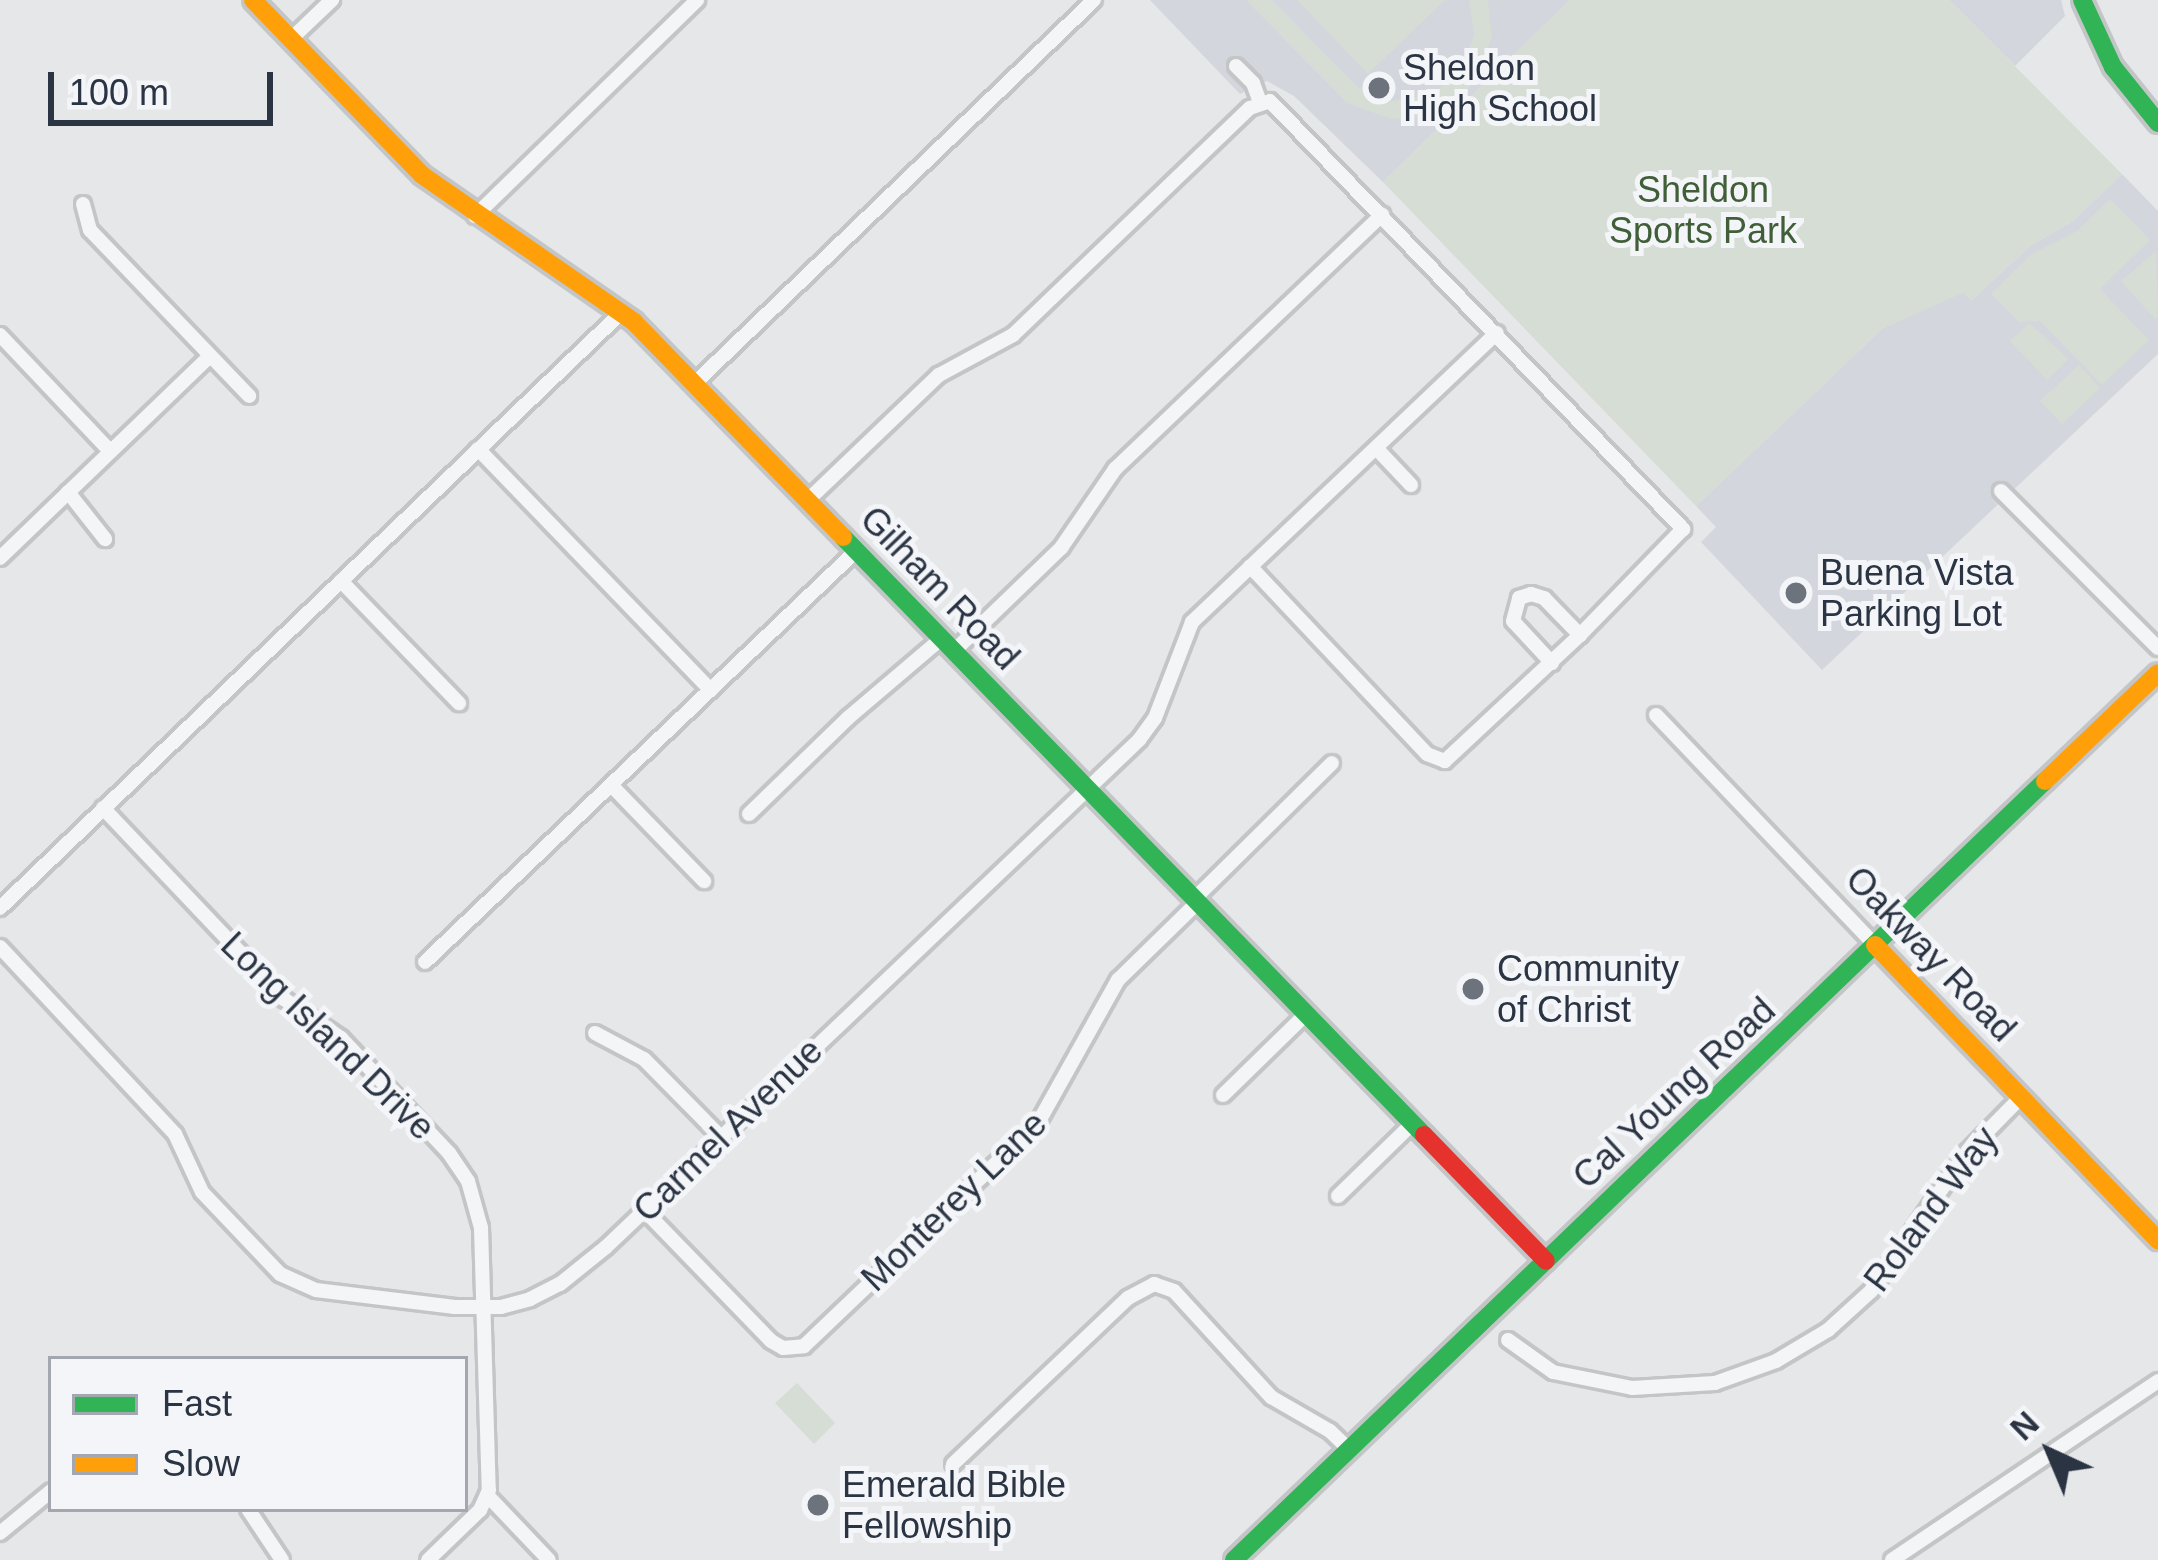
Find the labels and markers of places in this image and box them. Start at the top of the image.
place label: Sheldon High School [1403,45,1597,130]
marker: Sheldon High School [1366,75,1392,101]
place label: Buena Vista Parking Lot [1820,550,2013,635]
marker: Buena Vista Parking Lot [1783,580,1809,606]
place label: Community of Christ [1497,946,1679,1031]
marker: Community of Christ [1460,976,1486,1002]
place label: Emerald Bible Fellowship [842,1462,1066,1547]
marker: Emerald Bible Fellowship [805,1492,831,1518]

